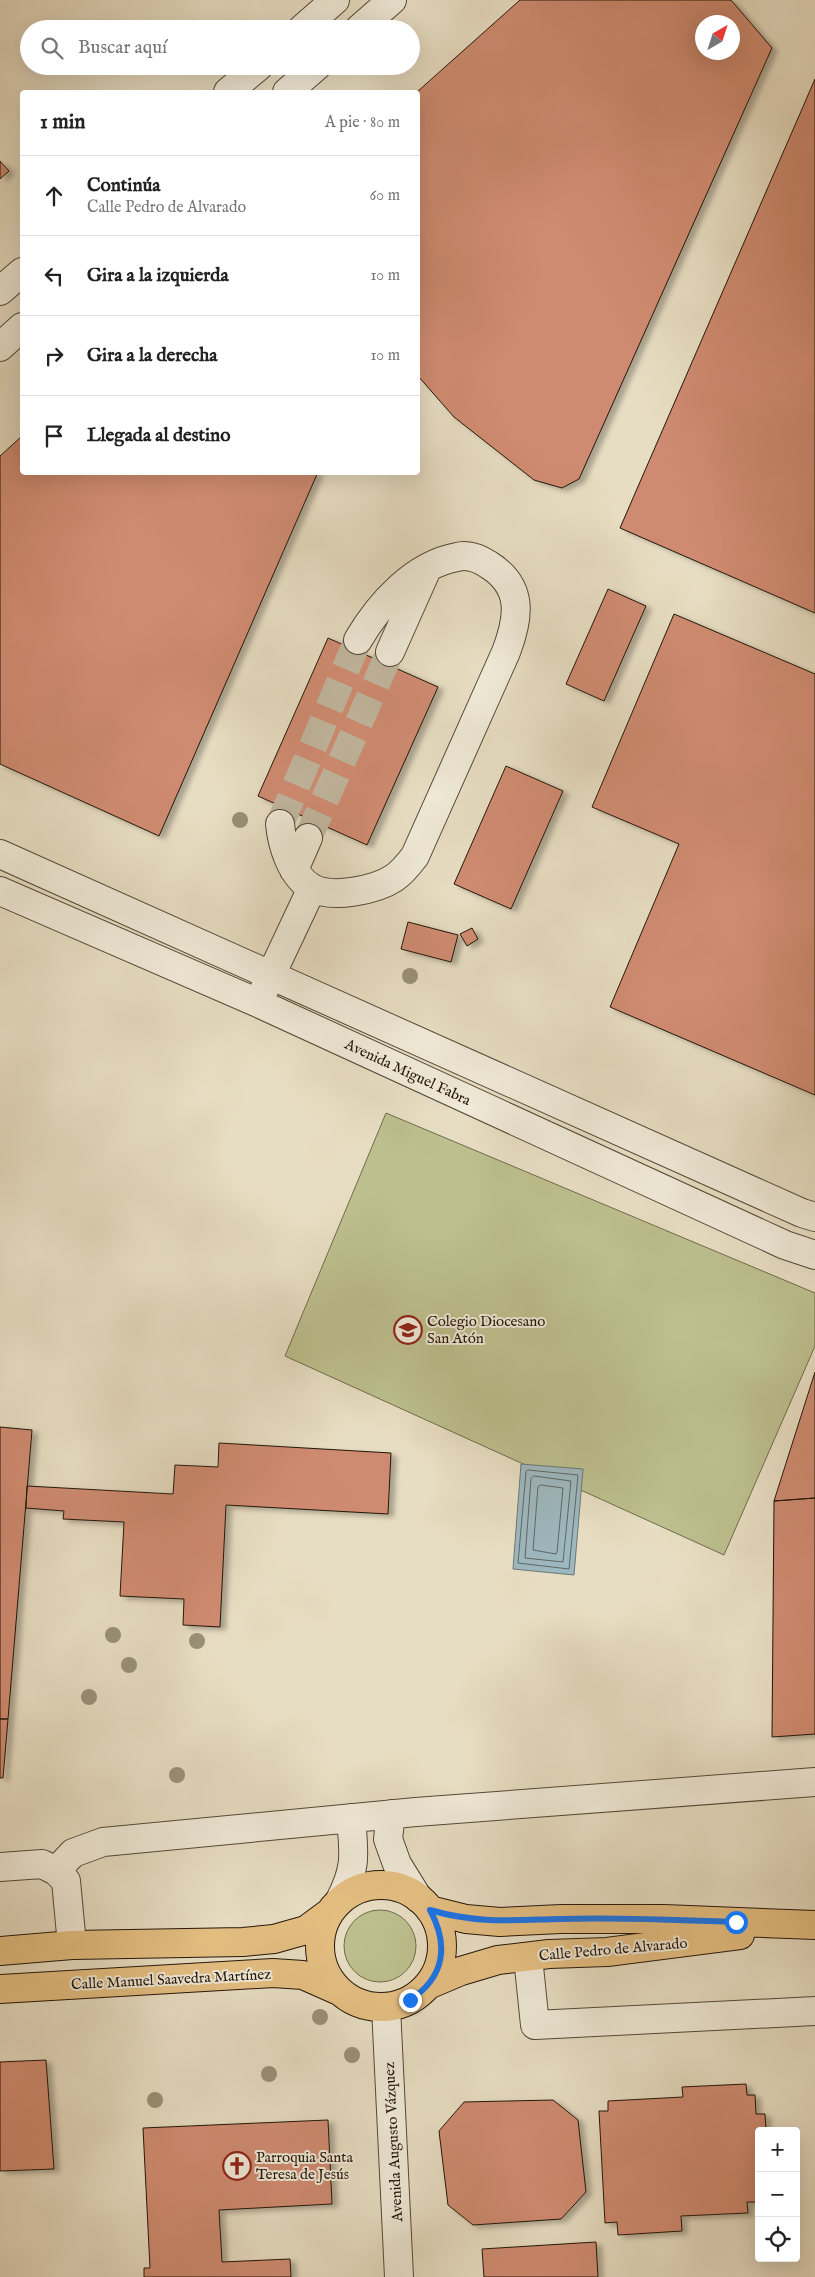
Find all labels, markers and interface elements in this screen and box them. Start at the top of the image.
north arrow [695,15,740,60]
search box [20,20,420,75]
icon: search [38,34,66,62]
text: Buscar aquí [78,36,167,60]
text: 1 min [40,109,85,136]
text: A pie · 80 m [325,113,400,133]
text: Continúa [87,174,161,198]
icon: ahead [40,182,68,210]
text: 60 m [370,186,400,206]
text: Calle Pedro de Alvarado [87,198,246,218]
icon: left [40,262,68,290]
text: Gira a la izquierda [87,264,229,288]
text: 10 m [370,266,400,286]
icon: right [40,342,68,370]
text: Gira a la derecha [87,344,217,368]
text: 10 m [370,346,400,366]
icon: arrive [40,422,68,450]
text: Llegada al destino [87,424,230,448]
street label: Avenida Miguel Fabra [341,1034,474,1110]
place label: Colegio Diocesano San Atón [427,1312,545,1348]
school or university icon: Colegio Diocesano San Atón [393,1315,423,1345]
route start [725,1911,748,1934]
street label: Calle Pedro de Alvarado [538,1934,688,1965]
street label: Calle Manuel Saavedra Martínez [71,1965,272,1994]
route end [399,1989,422,2012]
street label: Avenida Augusto Vázquez [380,2062,407,2223]
map controls [755,2127,800,2262]
button: + [755,2127,800,2172]
place label: Parroquia Santa Teresa de Jesús [256,2148,353,2184]
church icon: Parroquia Santa Teresa de Jesús [222,2151,252,2181]
button: − [755,2172,800,2217]
button: locate [755,2217,800,2262]

